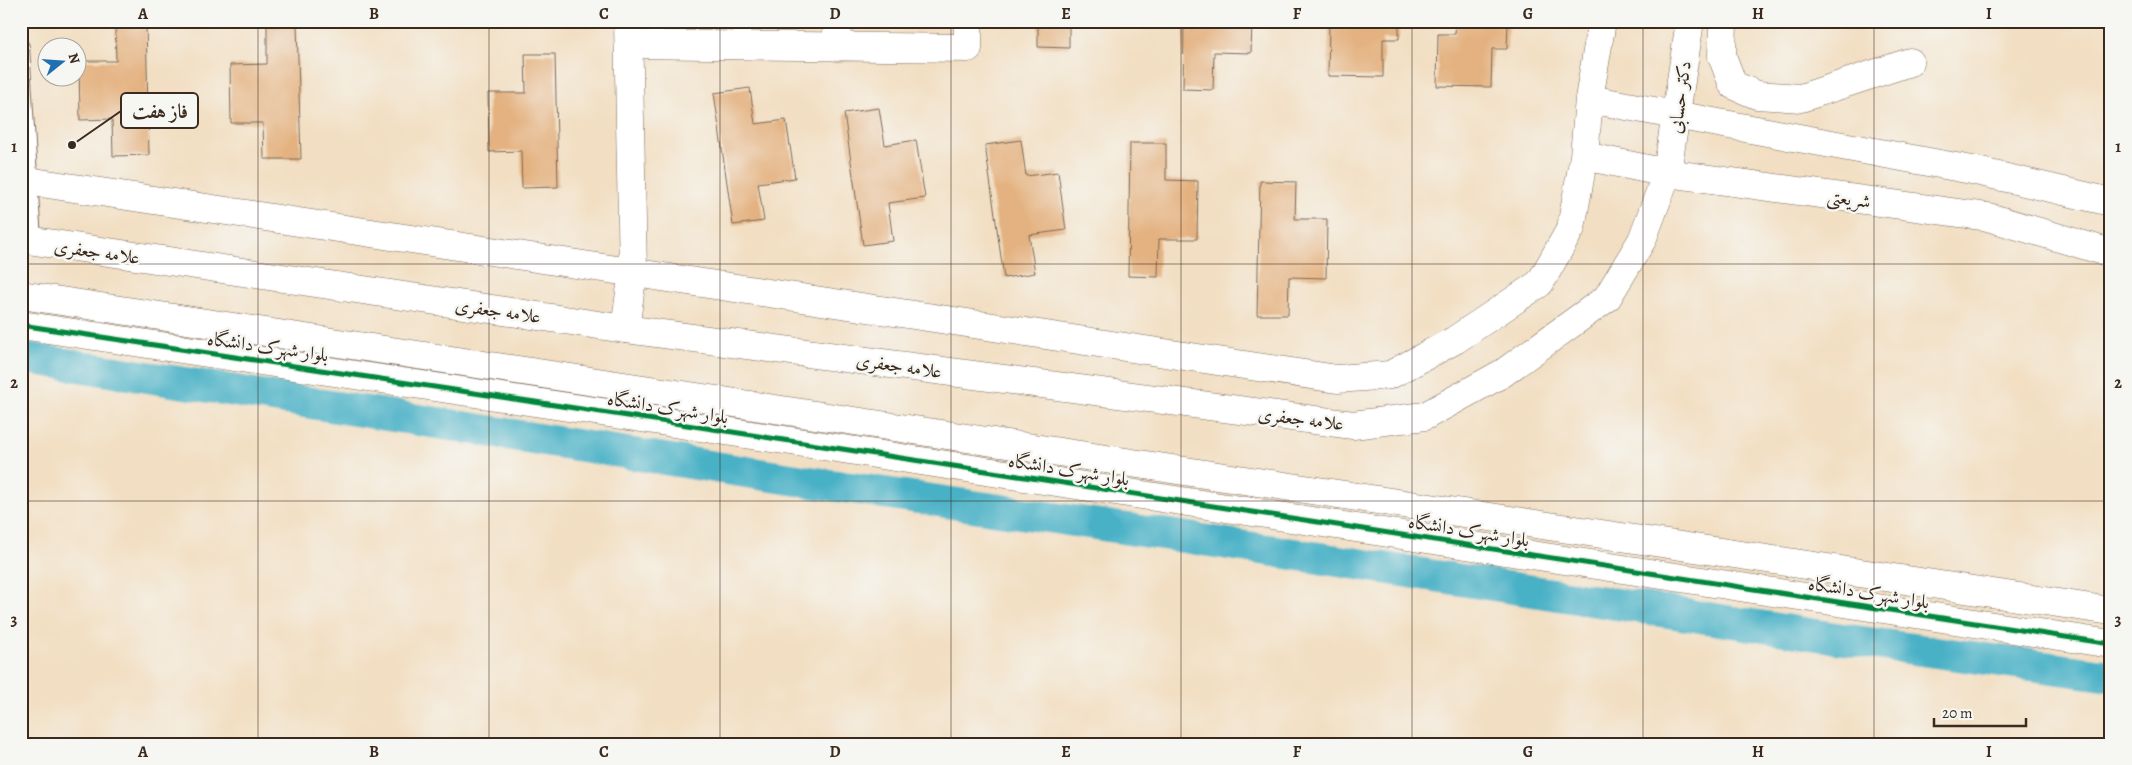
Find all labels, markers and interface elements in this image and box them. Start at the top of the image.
text: A [137,3,149,25]
text: B [369,3,379,25]
text: C [599,3,609,25]
text: D [829,3,841,25]
text: E [1061,3,1071,25]
text: F [1293,3,1302,25]
text: G [1523,3,1533,25]
text: H [1752,3,1764,25]
text: I [1986,3,1992,25]
north arrow [38,38,88,88]
text: N [63,51,85,66]
street label: دکتر حسابی [1662,59,1699,135]
callout: فاز هفت [121,93,198,128]
text: فاز هفت [132,98,188,125]
text: 1 [11,136,17,158]
text: 1 [2115,136,2121,158]
street label: شریعتی [1825,183,1872,215]
street label: علامه جعفری [52,233,142,271]
street label: علامه جعفری [453,292,543,330]
street label: بلوار شهرک دانشگاه [205,326,330,368]
street label: علامه جعفری [854,347,944,385]
text: 2 [10,372,18,394]
text: 2 [2114,372,2122,394]
street label: بلوار شهرک دانشگاه [605,386,730,430]
street label: علامه جعفری [1256,401,1345,437]
street label: بلوار شهرک دانشگاه [1006,448,1131,492]
street label: بلوار شهرک دانشگاه [1406,509,1531,553]
street label: بلوار شهرک دانشگاه [1806,571,1931,615]
text: 3 [11,609,18,631]
text: 3 [2115,609,2122,631]
scale bar [1934,695,2027,727]
text: 20 m [1942,703,1973,723]
text: A [137,741,149,763]
text: B [369,741,379,763]
text: C [599,741,609,763]
text: D [829,741,841,763]
text: E [1061,741,1071,763]
text: F [1293,741,1302,763]
text: G [1523,741,1533,763]
text: H [1752,741,1764,763]
text: I [1986,741,1992,763]

